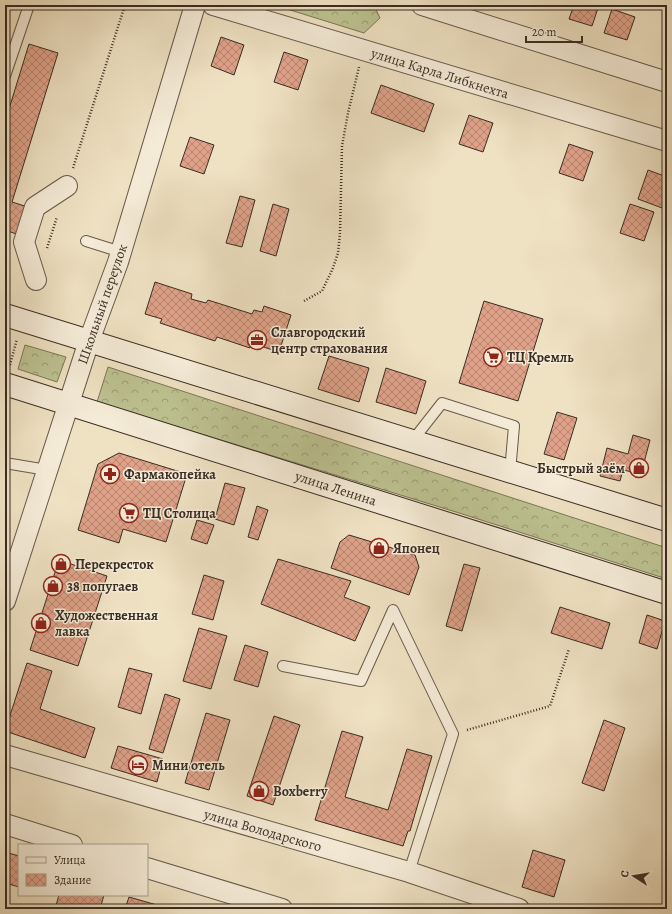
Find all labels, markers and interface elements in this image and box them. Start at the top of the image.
scale bar [526,18,582,44]
text: 20 m [532,24,556,40]
street label: улица Карла Либкнехта [368,43,511,104]
street label: Школьный переулок [73,241,132,367]
place label: Славгородский центр страхования [271,323,388,358]
office icon: Славгородский центр страхования [246,329,268,351]
supermarket icon: ТЦ Кремль [482,346,504,368]
place label: ТЦ Кремль [507,348,574,367]
shop icon: Быстрый заём [628,457,650,479]
place label: Быстрый заём [537,459,626,478]
pharmacy icon: Фармакопейка [99,463,121,485]
place label: Фармакопейка [124,465,216,484]
street label: улица Ленина [292,466,380,511]
supermarket icon: ТЦ Столица [118,502,140,524]
place label: ТЦ Столица [143,504,216,523]
shop icon: Японец [368,537,390,559]
place label: Японец [393,539,440,558]
shop icon: Перекресток [50,553,72,575]
place label: Перекресток [75,555,154,574]
shop icon: 38 попугаев [42,575,64,597]
place label: 38 попугаев [67,577,138,596]
place label: Художественная лавка [54,606,158,641]
shop icon: Художественная лавка [30,612,52,634]
hotel icon: Мини отель [127,754,149,776]
place label: Мини отель [152,756,225,775]
shop icon: Boxberry [248,780,270,802]
place label: Boxberry [273,782,328,801]
street label: улица Володарского [201,804,324,856]
legend [18,844,148,896]
text: Улица [54,852,86,868]
north arrow [614,856,654,896]
text: С [617,869,633,879]
text: Здание [54,872,91,888]

